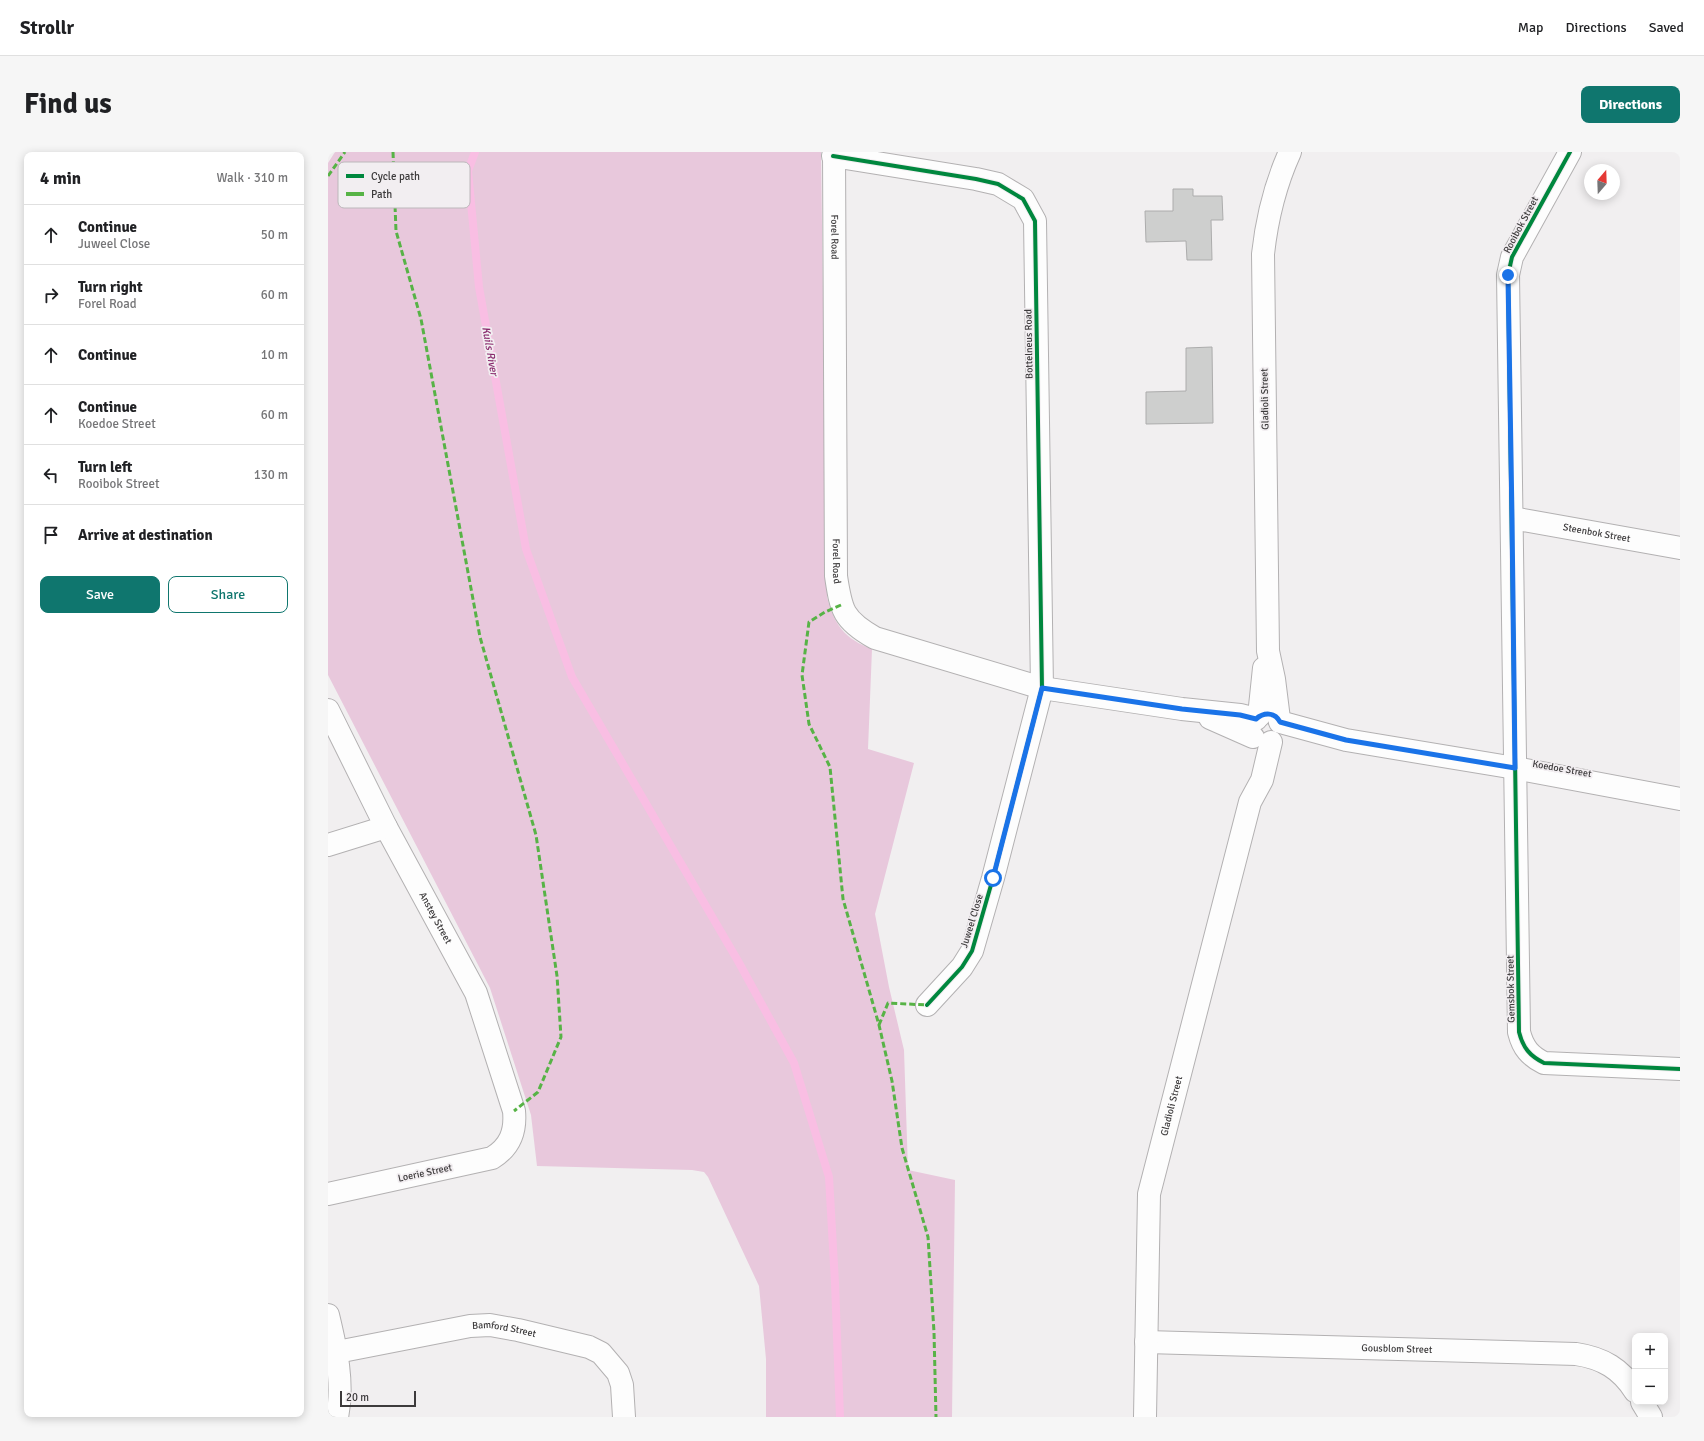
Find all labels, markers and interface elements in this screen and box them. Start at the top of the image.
text: Strollr [20,16,74,40]
text: Map [1518,19,1544,36]
text: Directions [1566,19,1627,36]
text: Saved [1649,19,1684,36]
button: Directions [1581,86,1680,123]
text: Find us [24,87,112,121]
legend [338,162,470,208]
north arrow [1584,164,1620,200]
text: 4 min [40,168,81,189]
text: Walk · 310 m [217,170,288,186]
text: Cycle path [371,170,420,183]
text: Path [371,188,392,201]
street label: Rooibok Street [1501,194,1541,256]
street label: Forel Road [828,214,841,260]
text: Continue [78,218,137,236]
icon: ahead [40,224,62,246]
text: 50 m [261,227,288,243]
text: Juweel Close [78,236,150,252]
route end [1499,266,1517,284]
text: Turn right [78,278,143,296]
icon: right [40,284,62,306]
text: 60 m [261,287,288,303]
text: Forel Road [78,296,137,312]
street label: Bottelneus Road [1022,309,1036,379]
water label: Kuils River [479,325,501,379]
icon: ahead [40,344,62,366]
text: Continue [78,346,137,364]
text: 10 m [261,347,288,363]
street label: Gladioli Street [1258,368,1272,430]
text: Continue [78,398,137,416]
icon: ahead [40,404,62,426]
text: 60 m [261,407,288,423]
text: Koedoe Street [78,416,156,432]
text: Turn left [78,458,132,476]
icon: left [40,464,62,486]
text: 130 m [254,467,288,483]
text: Rooibok Street [78,476,160,492]
street label: Steenbok Street [1562,521,1632,545]
icon: arrive [40,524,62,546]
text: Arrive at destination [78,526,213,544]
street label: Forel Road [830,538,843,585]
button: Save [40,576,160,613]
button: Share [168,576,288,613]
street label: Koedoe Street [1532,758,1593,780]
route start [984,869,1002,887]
street label: Anstey Street [416,890,454,946]
street label: Juweel Close [958,893,986,949]
street label: Gemsbok Street [1504,955,1518,1023]
street label: Gladioli Street [1158,1074,1185,1137]
street label: Loerie Street [397,1161,454,1185]
street label: Bamford Street [472,1319,538,1340]
map controls [1632,1333,1668,1405]
button: + [1632,1333,1668,1369]
street label: Gousblom Street [1361,1342,1433,1356]
button: − [1632,1369,1668,1405]
scale bar [340,1389,416,1408]
text: 20 m [346,1391,369,1404]

